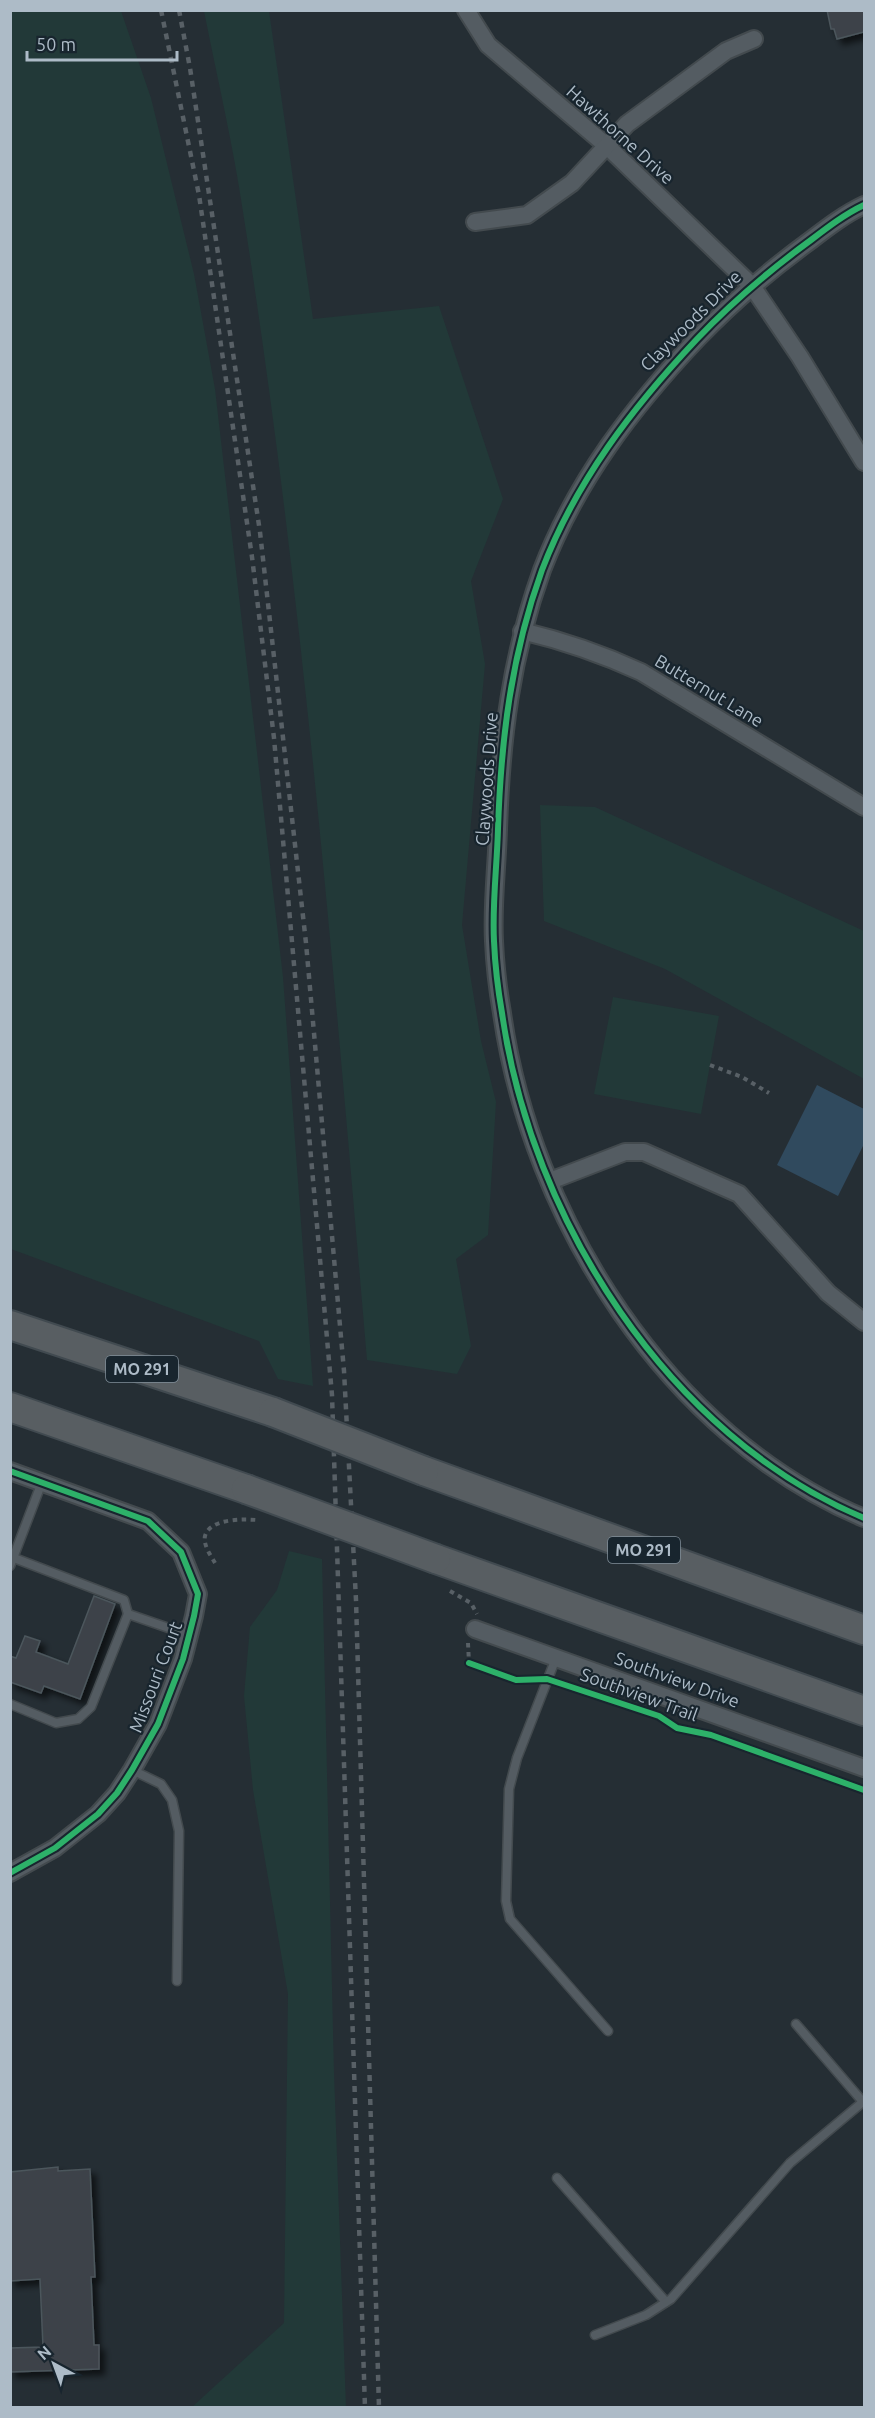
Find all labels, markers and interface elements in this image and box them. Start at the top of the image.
scale bar [27,24,177,62]
text: 50 m [36,34,76,54]
street label: Hawthorne Drive [563,81,678,188]
street label: Claywoods Drive [636,266,745,375]
street label: Butternut Lane [652,650,767,730]
street label: Claywoods Drive [471,711,501,846]
road number: MO 291 [106,1356,178,1382]
road number: MO 291 [608,1537,680,1563]
street label: Missouri Court [125,1618,185,1735]
street label: Southview Drive [612,1647,742,1711]
street label: Southview Trail [578,1664,701,1725]
north arrow [24,2334,84,2394]
text: N [34,2342,55,2363]

